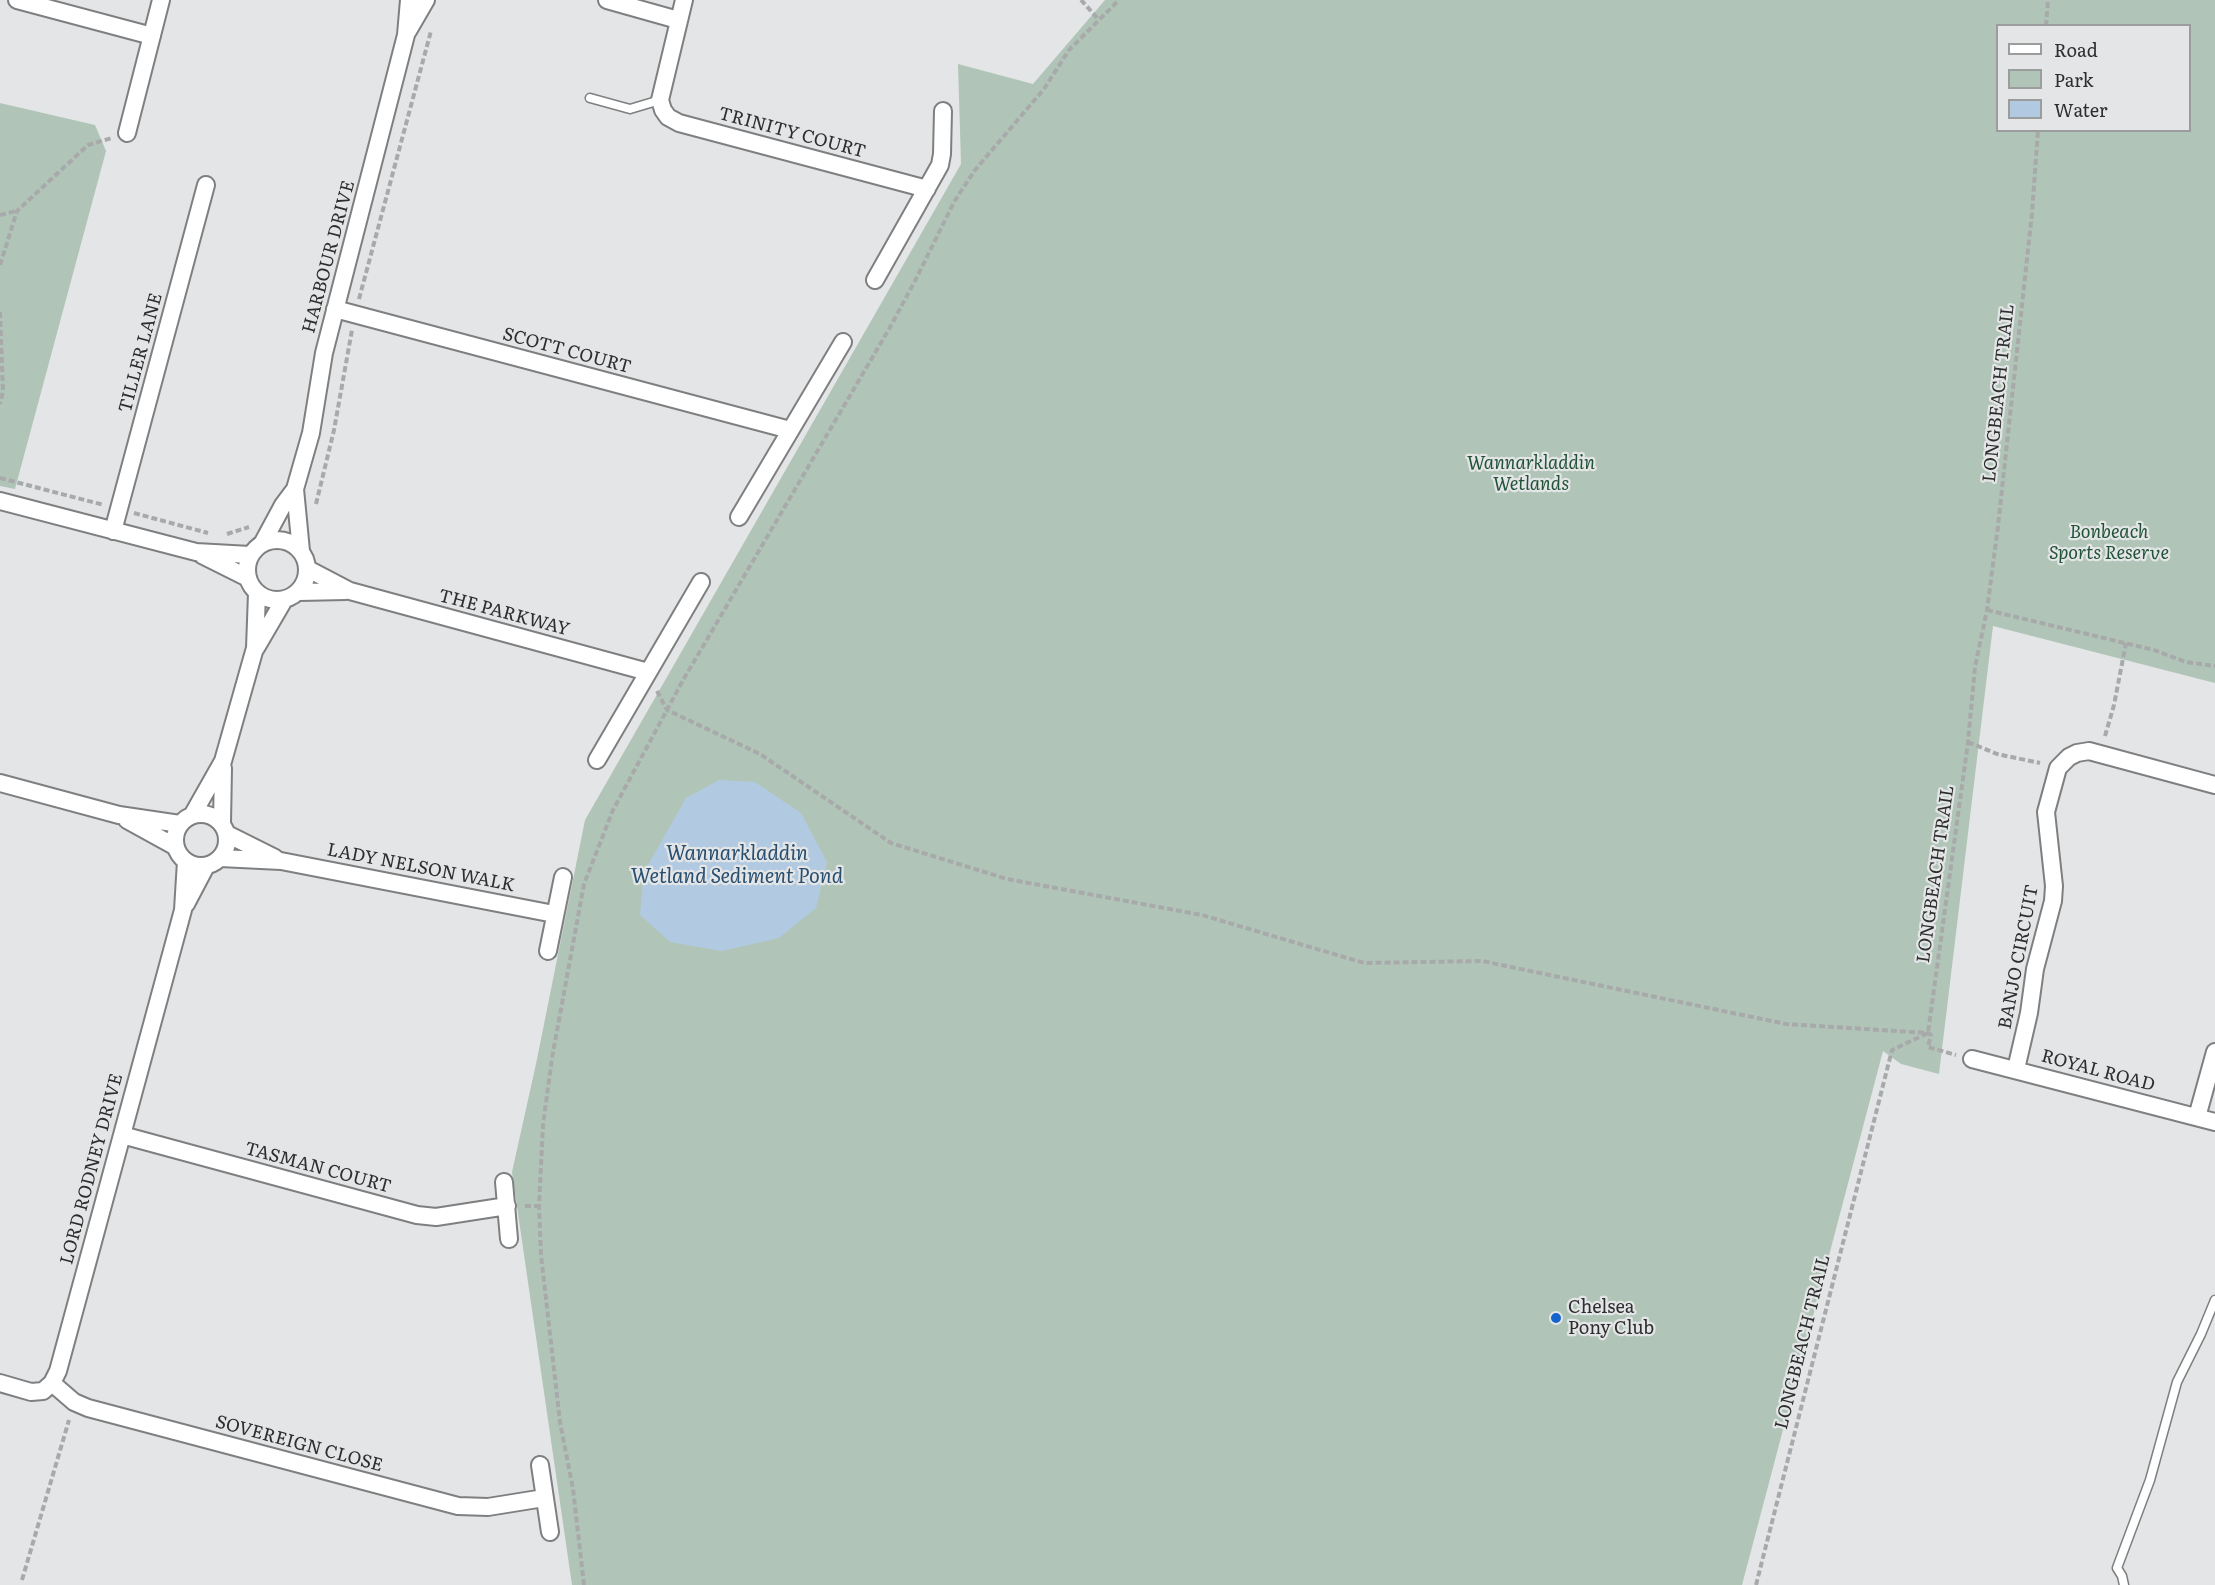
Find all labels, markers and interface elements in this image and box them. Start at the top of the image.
legend [1996,24,2191,132]
text: Road [2054,36,2098,63]
text: Park [2054,66,2093,93]
text: Water [2054,96,2107,123]
street label: TRINITY COURT [716,103,868,163]
street label: HARBOUR DRIVE [298,178,360,336]
street label: TILLER LANE [115,291,167,415]
street label: LONGBEACH TRAIL [1979,303,2019,483]
street label: SCOTT COURT [500,323,634,379]
park label: Wannarkladdin Wetlands [1467,453,1595,496]
park label: Bonbeach Sports Reserve [2049,522,2169,564]
street label: THE PARKWAY [436,585,572,641]
street label: LONGBEACH TRAIL [1913,784,1959,964]
street label: LADY NELSON WALK [325,839,517,897]
water label: Wannarkladdin Wetland Sediment Pond [631,842,843,889]
street label: BANJO CIRCUIT [1994,883,2044,1031]
street label: ROYAL ROAD [2039,1045,2157,1097]
street label: LORD RODNEY DRIVE [56,1071,128,1267]
street label: TASMAN COURT [242,1138,394,1198]
street label: LONGBEACH TRAIL [1771,1252,1835,1432]
place label: Chelsea Pony Club [1568,1297,1654,1340]
marker: Chelsea Pony Club [1549,1311,1563,1325]
street label: SOVEREIGN CLOSE [213,1411,385,1477]

